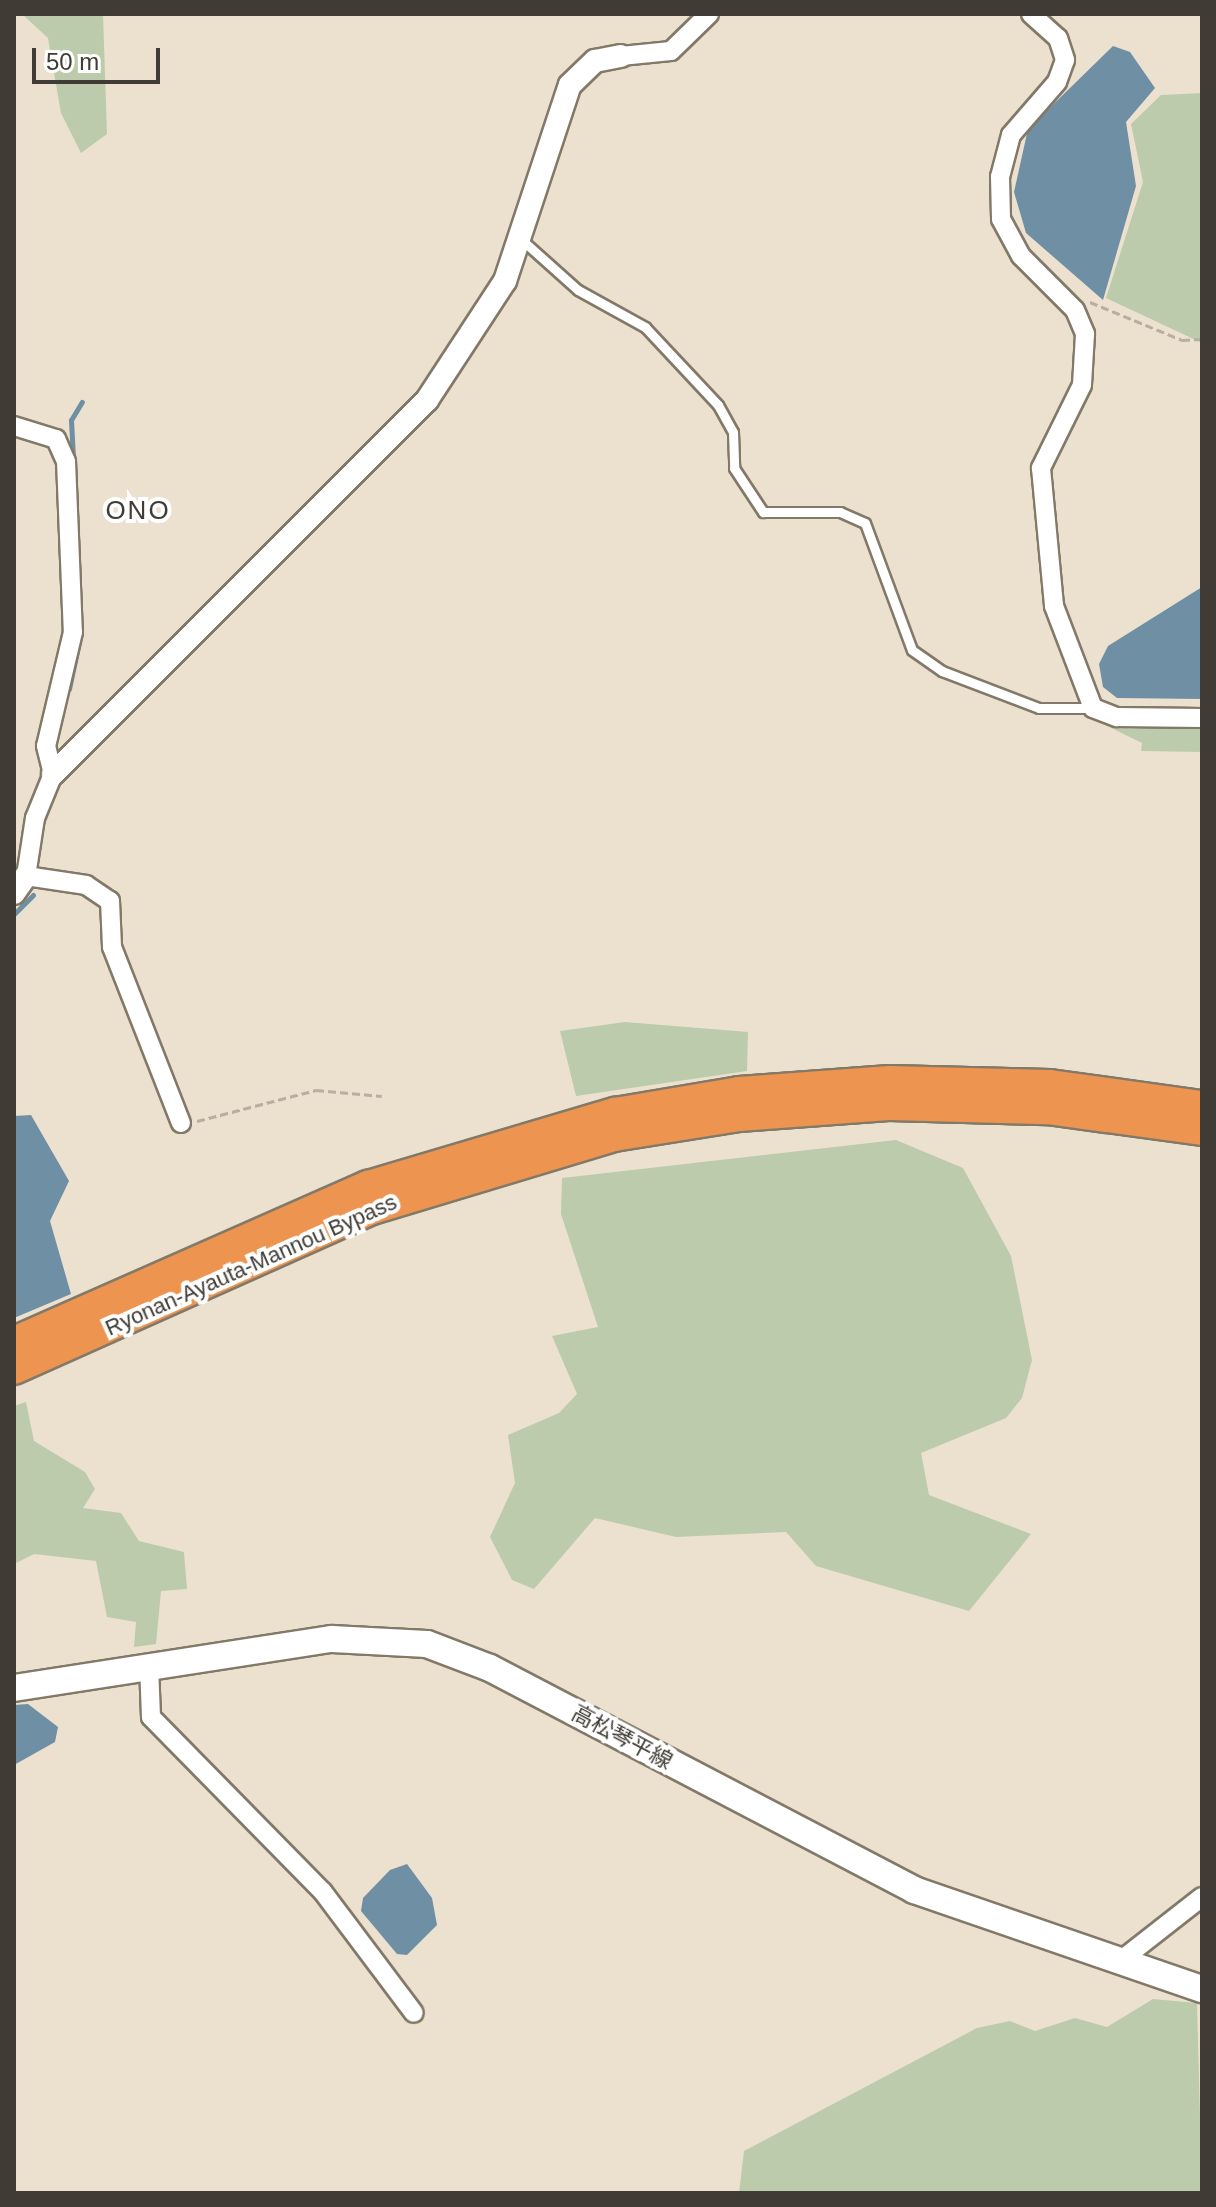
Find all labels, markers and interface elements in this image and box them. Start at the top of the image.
scale bar [36,32,164,82]
text: 50 m [46,48,99,75]
district label: ONO [105,495,171,527]
street label: Ryonan-Ayauta-Mannou Bypass [101,1189,401,1341]
street label: 高松琴平線 [567,1700,677,1774]

